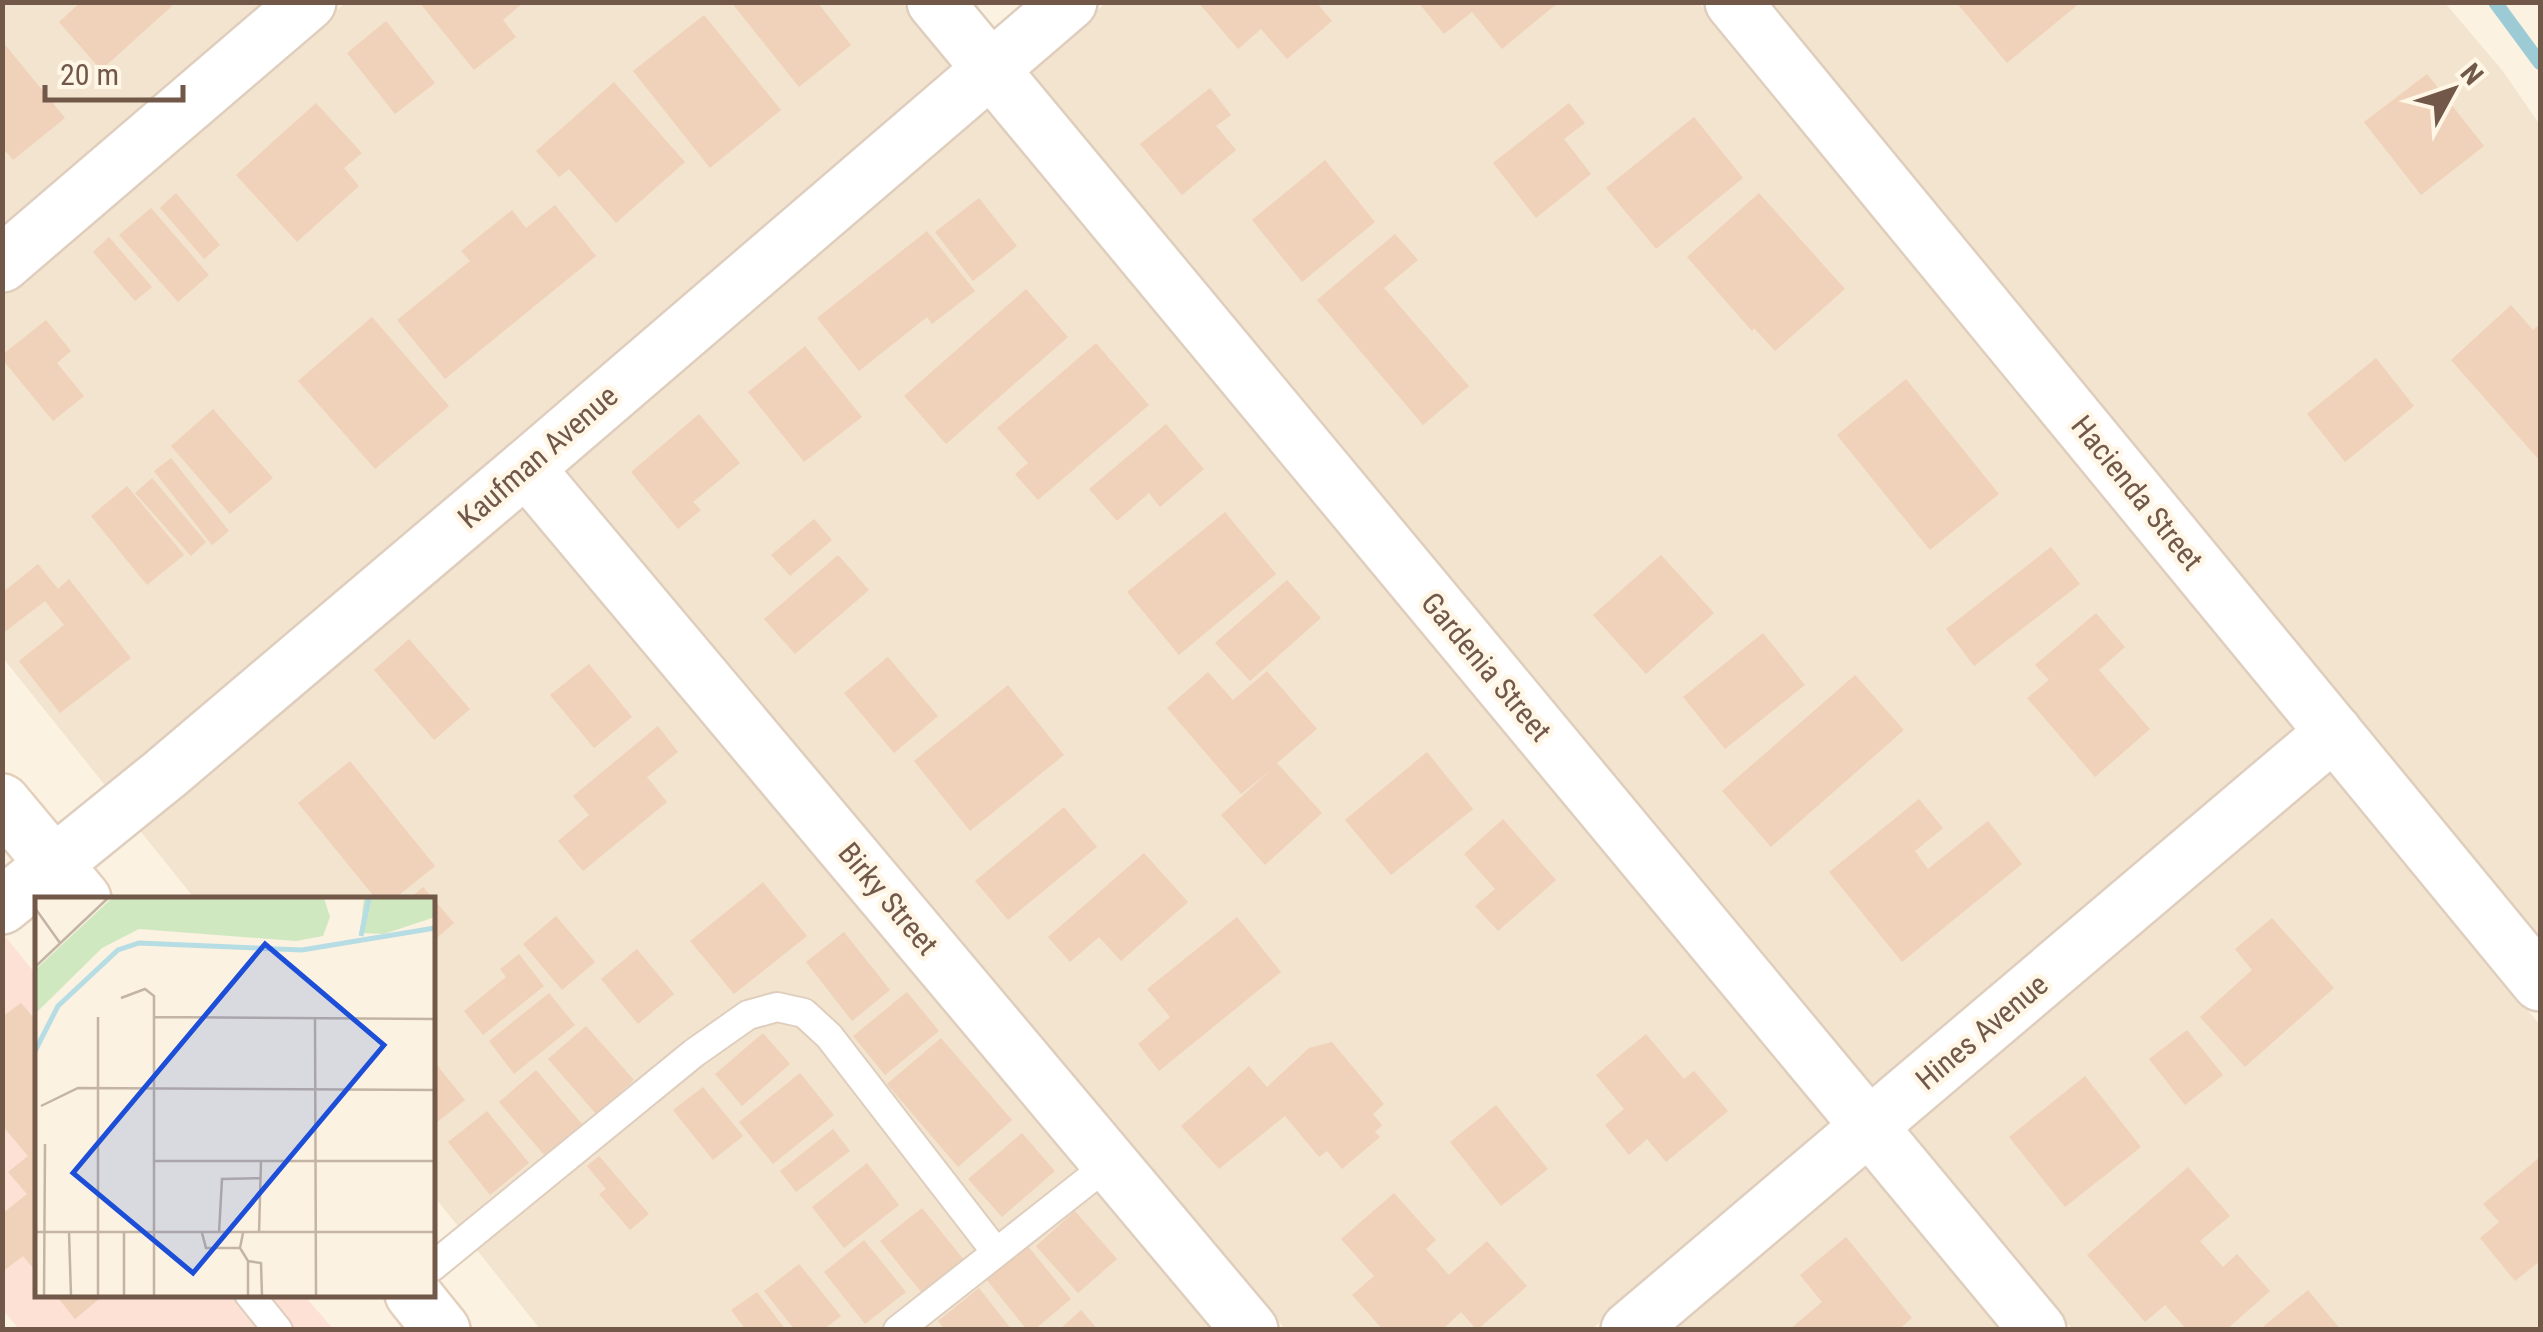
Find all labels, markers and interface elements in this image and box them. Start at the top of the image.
scale bar [45,40,182,102]
north arrow [2403,40,2503,140]
text: 20 m [60,57,119,92]
text: N [2454,57,2490,91]
street label: Kaufman Avenue [451,378,624,535]
street label: Hacienda Street [2064,408,2210,577]
street label: Gardenia Street [1414,585,1559,748]
street label: Birky Street [831,835,945,962]
inset map [35,897,435,1297]
street label: Hines Avenue [1909,966,2055,1097]

